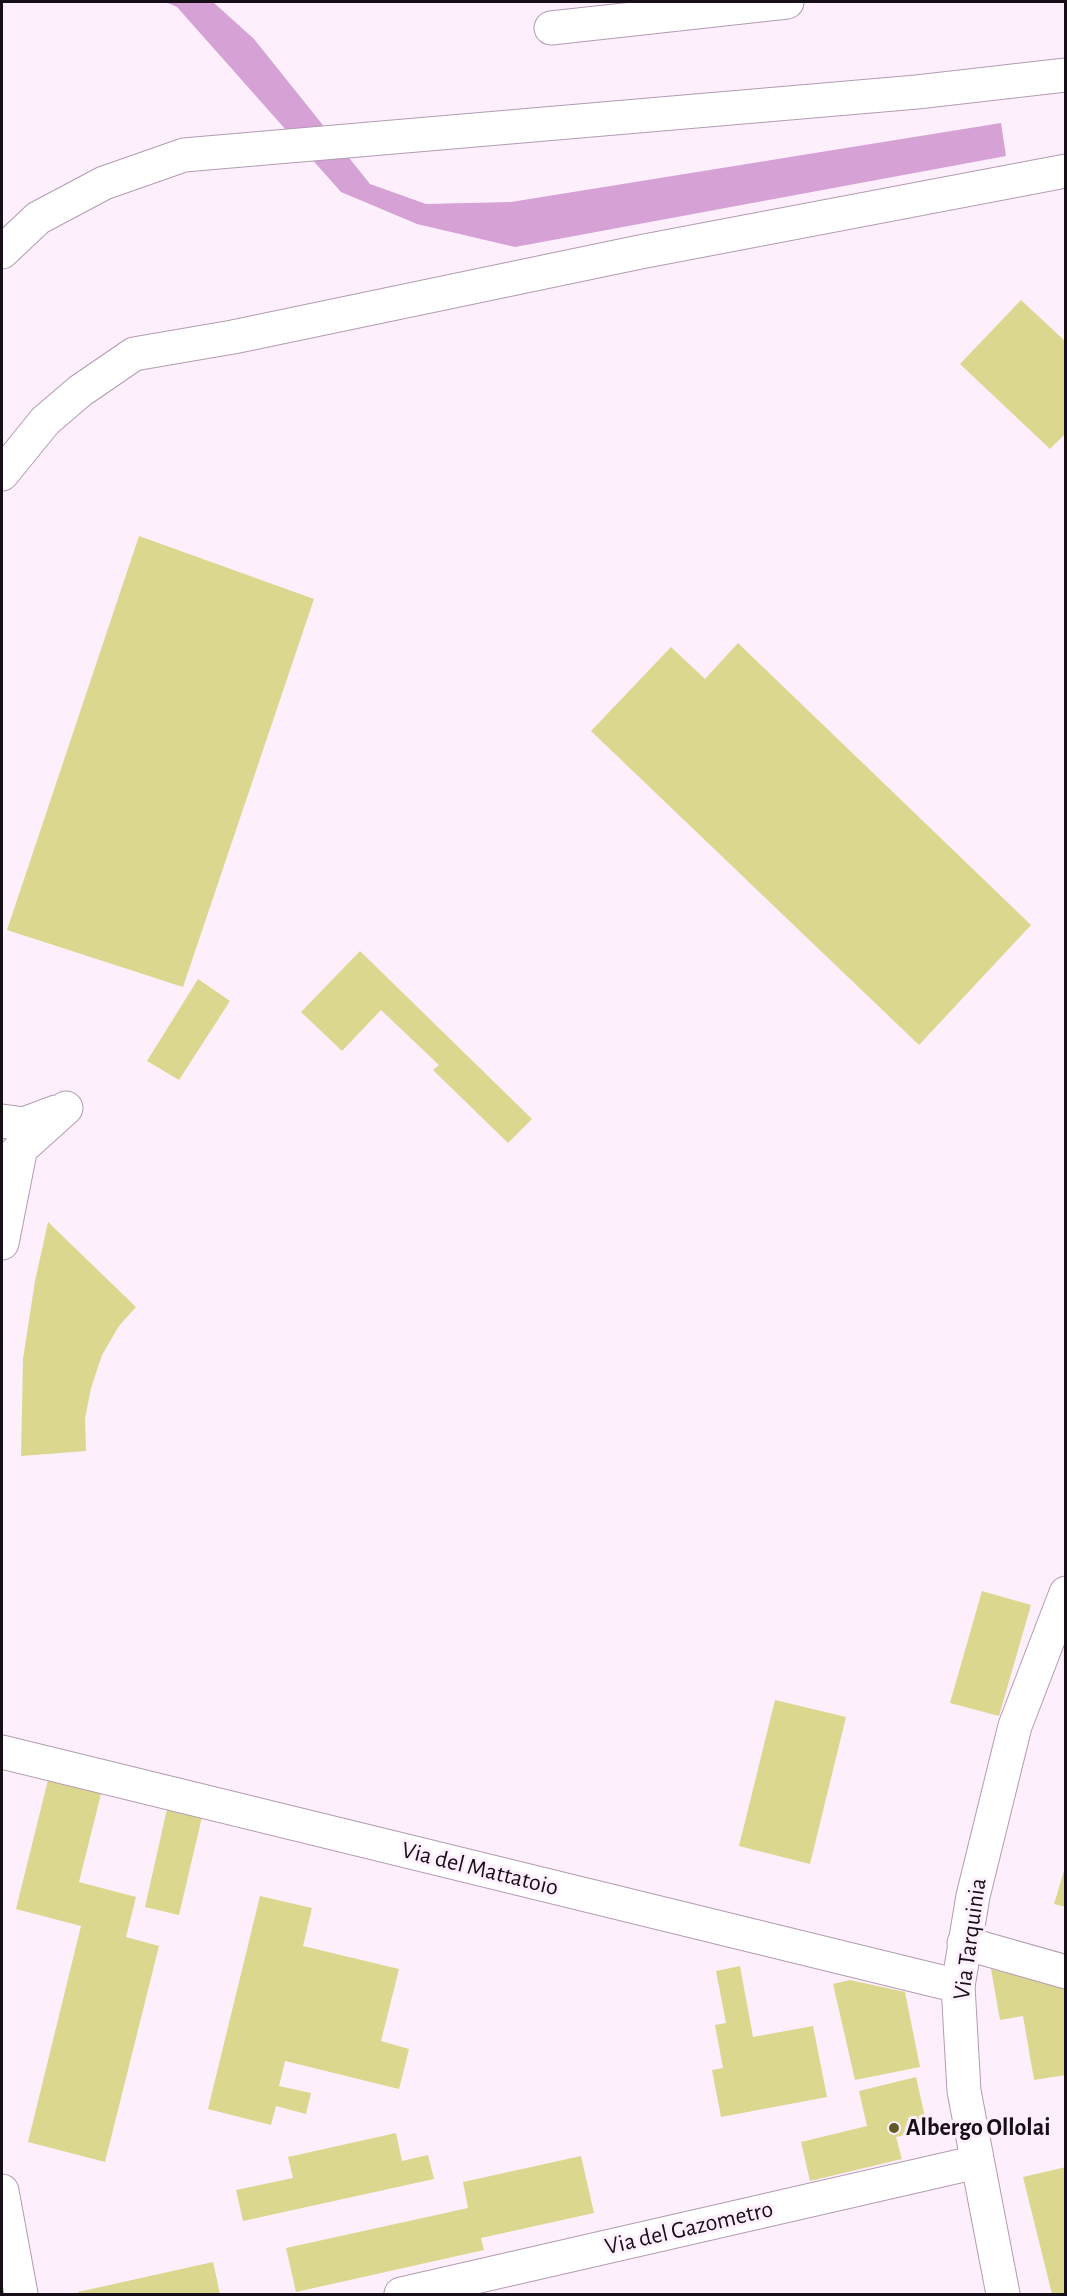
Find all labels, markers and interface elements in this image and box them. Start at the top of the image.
street label: Via del Mattatoio [399,1836,561,1902]
street label: Via Tarquinia [947,1876,993,2002]
place label: Albergo Ollolai [906,2114,1050,2142]
marker: Albergo Ollolai [887,2121,901,2135]
street label: Via del Gazometro [602,2195,776,2261]

